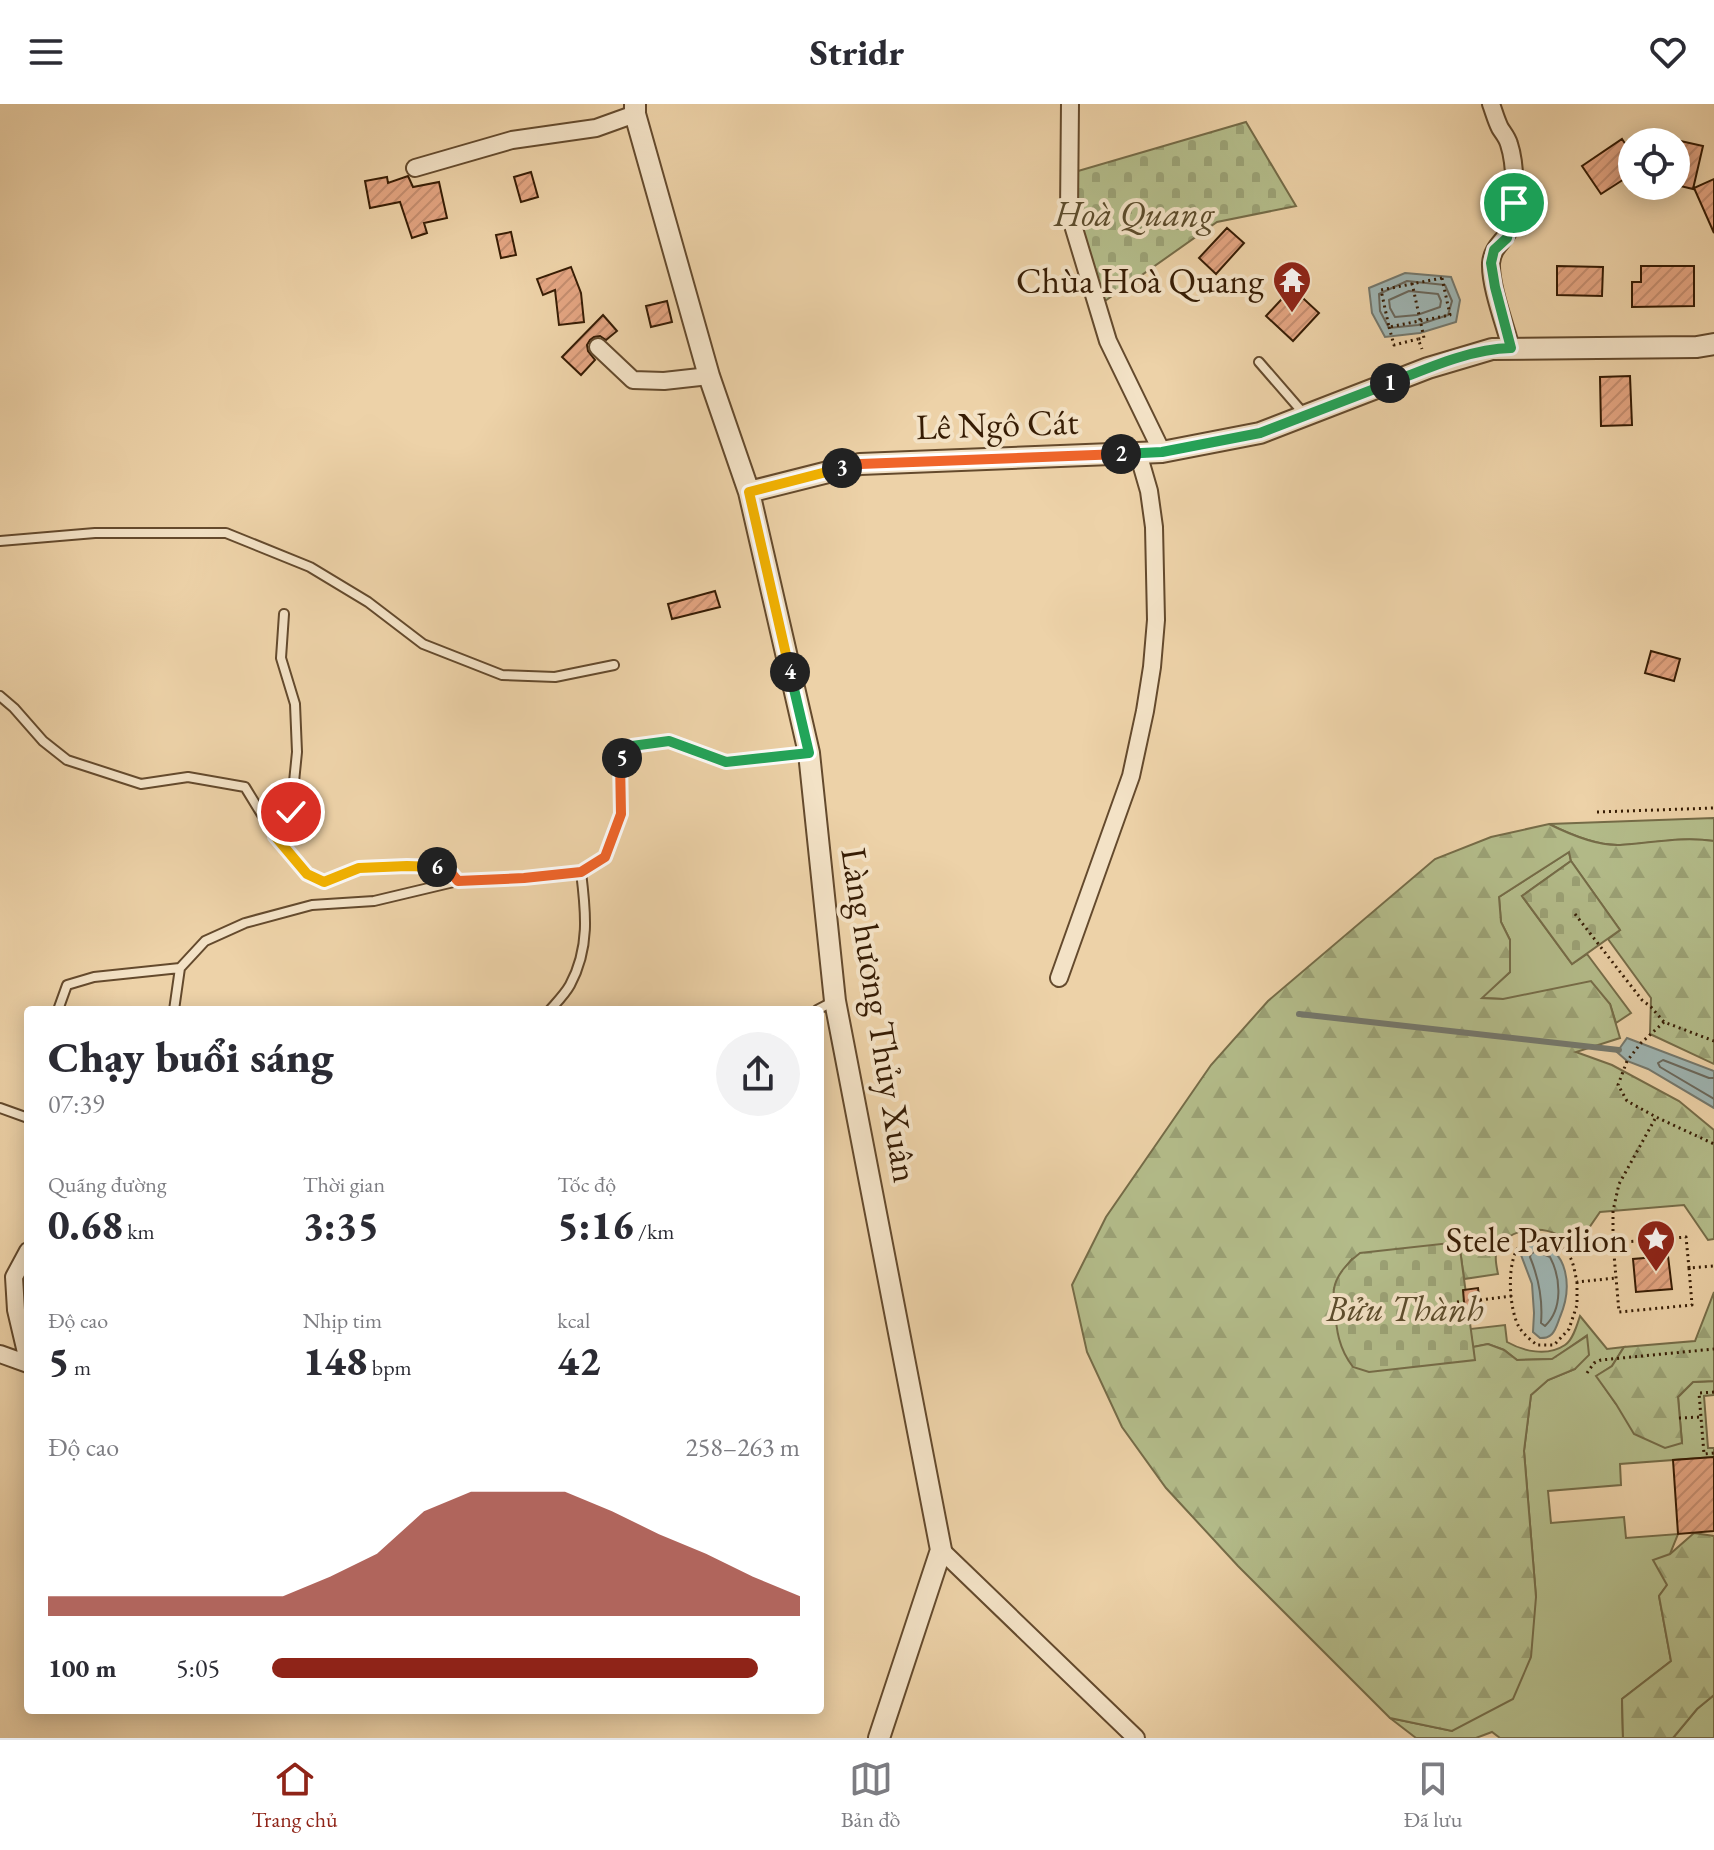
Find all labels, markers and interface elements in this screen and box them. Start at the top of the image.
text: Stridr [810,29,904,76]
icon: menu [24,30,68,74]
icon: heart [1646,30,1690,74]
map controls [1618,128,1690,200]
button: locate [1618,128,1690,200]
pin [1480,169,1548,237]
icon: arrive [1492,181,1536,225]
park label: Hoà Quang [1053,190,1215,237]
place label: Chùa Hoà Quang [1016,257,1264,304]
temple icon: Chùa Hoà Quang [1271,259,1313,314]
pin: 1 [1370,363,1410,403]
text: 1 [1384,368,1396,397]
street label: Lê Ngô Cát [915,398,1080,450]
pin: 2 [1101,434,1141,474]
text: 2 [1115,439,1127,468]
pin: 3 [822,448,862,488]
text: 3 [836,453,848,482]
pin: 4 [770,652,810,692]
text: 4 [784,657,796,686]
pin: 5 [602,738,642,778]
text: 5 [616,743,628,772]
pin [257,778,325,846]
icon: check [269,790,313,834]
street label: Làng hương Thủy Xuân [830,844,930,1186]
pin: 6 [417,847,457,887]
text: 6 [431,852,443,881]
text: Chạy buổi sáng [48,1028,334,1085]
button: share [716,1032,800,1116]
text: 07:39 [48,1087,104,1121]
text: Quãng đường [48,1170,167,1199]
text: Thời gian [303,1170,385,1199]
text: Tốc độ [557,1170,616,1199]
text: 0.68 [48,1199,123,1251]
text: 3:35 [303,1199,379,1251]
text: 5:16 [557,1199,634,1251]
place label: Stele Pavilion [1445,1216,1628,1263]
text: km [123,1217,155,1246]
text: /km [634,1217,674,1246]
place icon: Stele Pavilion [1635,1218,1677,1273]
park label: Bửu Thành [1325,1285,1484,1332]
text: Độ cao [48,1306,108,1335]
text: Nhịp tim [303,1306,382,1335]
text: kcal [557,1306,590,1335]
text: 5 [48,1335,70,1387]
text: 148 [303,1335,367,1387]
text: 42 [557,1335,601,1387]
text: m [70,1353,91,1382]
text: bpm [367,1353,412,1382]
text: Độ cao [48,1430,119,1464]
text: 258–263 m [685,1430,800,1464]
text: 100 m [48,1651,116,1685]
text: 5:05 [176,1651,220,1685]
tab: Trang chủ [252,1757,338,1834]
tab: Bản đồ [841,1757,900,1834]
tab: Đã lưu [1403,1757,1462,1834]

